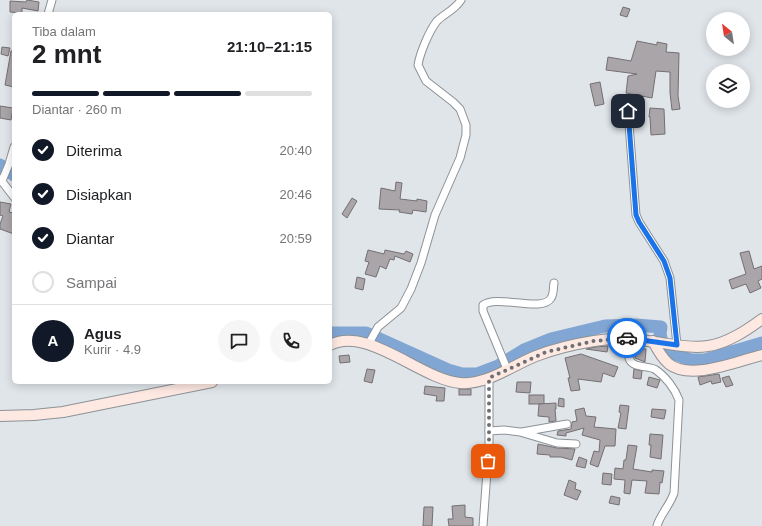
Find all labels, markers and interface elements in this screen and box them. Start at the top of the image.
north arrow [706,12,750,56]
map controls [706,12,750,108]
text: Tiba dalam [32,24,96,39]
text: 21:10–21:15 [227,38,312,55]
text: 2 mnt [32,39,101,69]
button: layers [706,64,750,108]
pin [611,94,645,128]
icon: home [617,100,639,122]
text: Diantar · 260 m [32,102,122,117]
icon: check [32,139,54,161]
text: Diterima [66,142,122,159]
text: 20:40 [279,143,312,158]
icon: check [32,183,54,205]
text: Disiapkan [66,186,132,203]
text: 20:46 [279,187,312,202]
icon: check [32,227,54,249]
text: Diantar [66,230,114,247]
text: 20:59 [279,231,312,246]
text: Sampai [66,274,117,291]
courier [607,318,647,358]
button: chat [218,320,260,362]
button: phone [270,320,312,362]
text: Agus [84,325,122,342]
icon: car [616,327,638,349]
text: A [48,332,58,349]
text: Kurir · 4.9 [84,342,141,357]
pin [471,444,505,478]
icon: bag [477,450,499,472]

